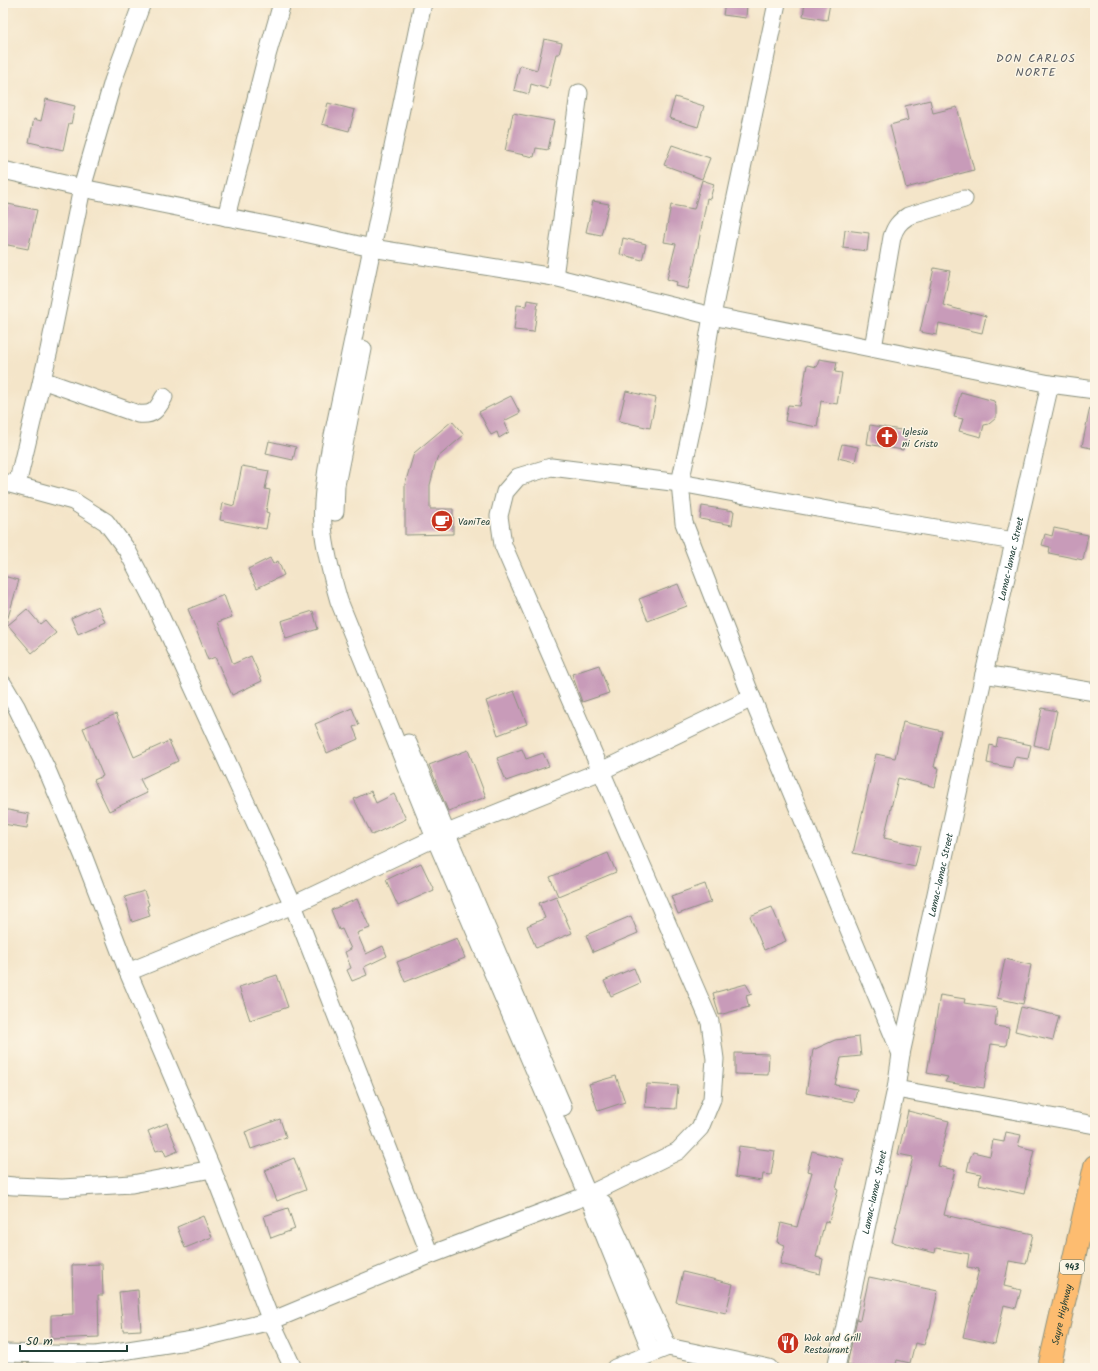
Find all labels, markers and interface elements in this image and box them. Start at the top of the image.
district label: DON CARLOS NORTE [996,49,1076,82]
church icon: Iglesia ni Cristo [874,424,900,450]
place label: Iglesia ni Cristo [902,424,939,452]
cafe icon: VaniTea [429,508,455,534]
place label: VaniTea [458,514,491,530]
street label: Lamac-lamac Street [994,515,1029,602]
street label: Lamac-lamac Street [924,832,958,919]
street label: Lamac-lamac Street [858,1149,892,1236]
road number: 943 [1060,1260,1084,1274]
street label: Sayre Highway [1048,1282,1077,1347]
scale bar [20,1327,127,1353]
restaurant icon: Wok and Grill Restaurant [775,1330,801,1356]
place label: Wok and Grill Restaurant [804,1330,861,1358]
text: 50 m [26,1332,53,1351]

